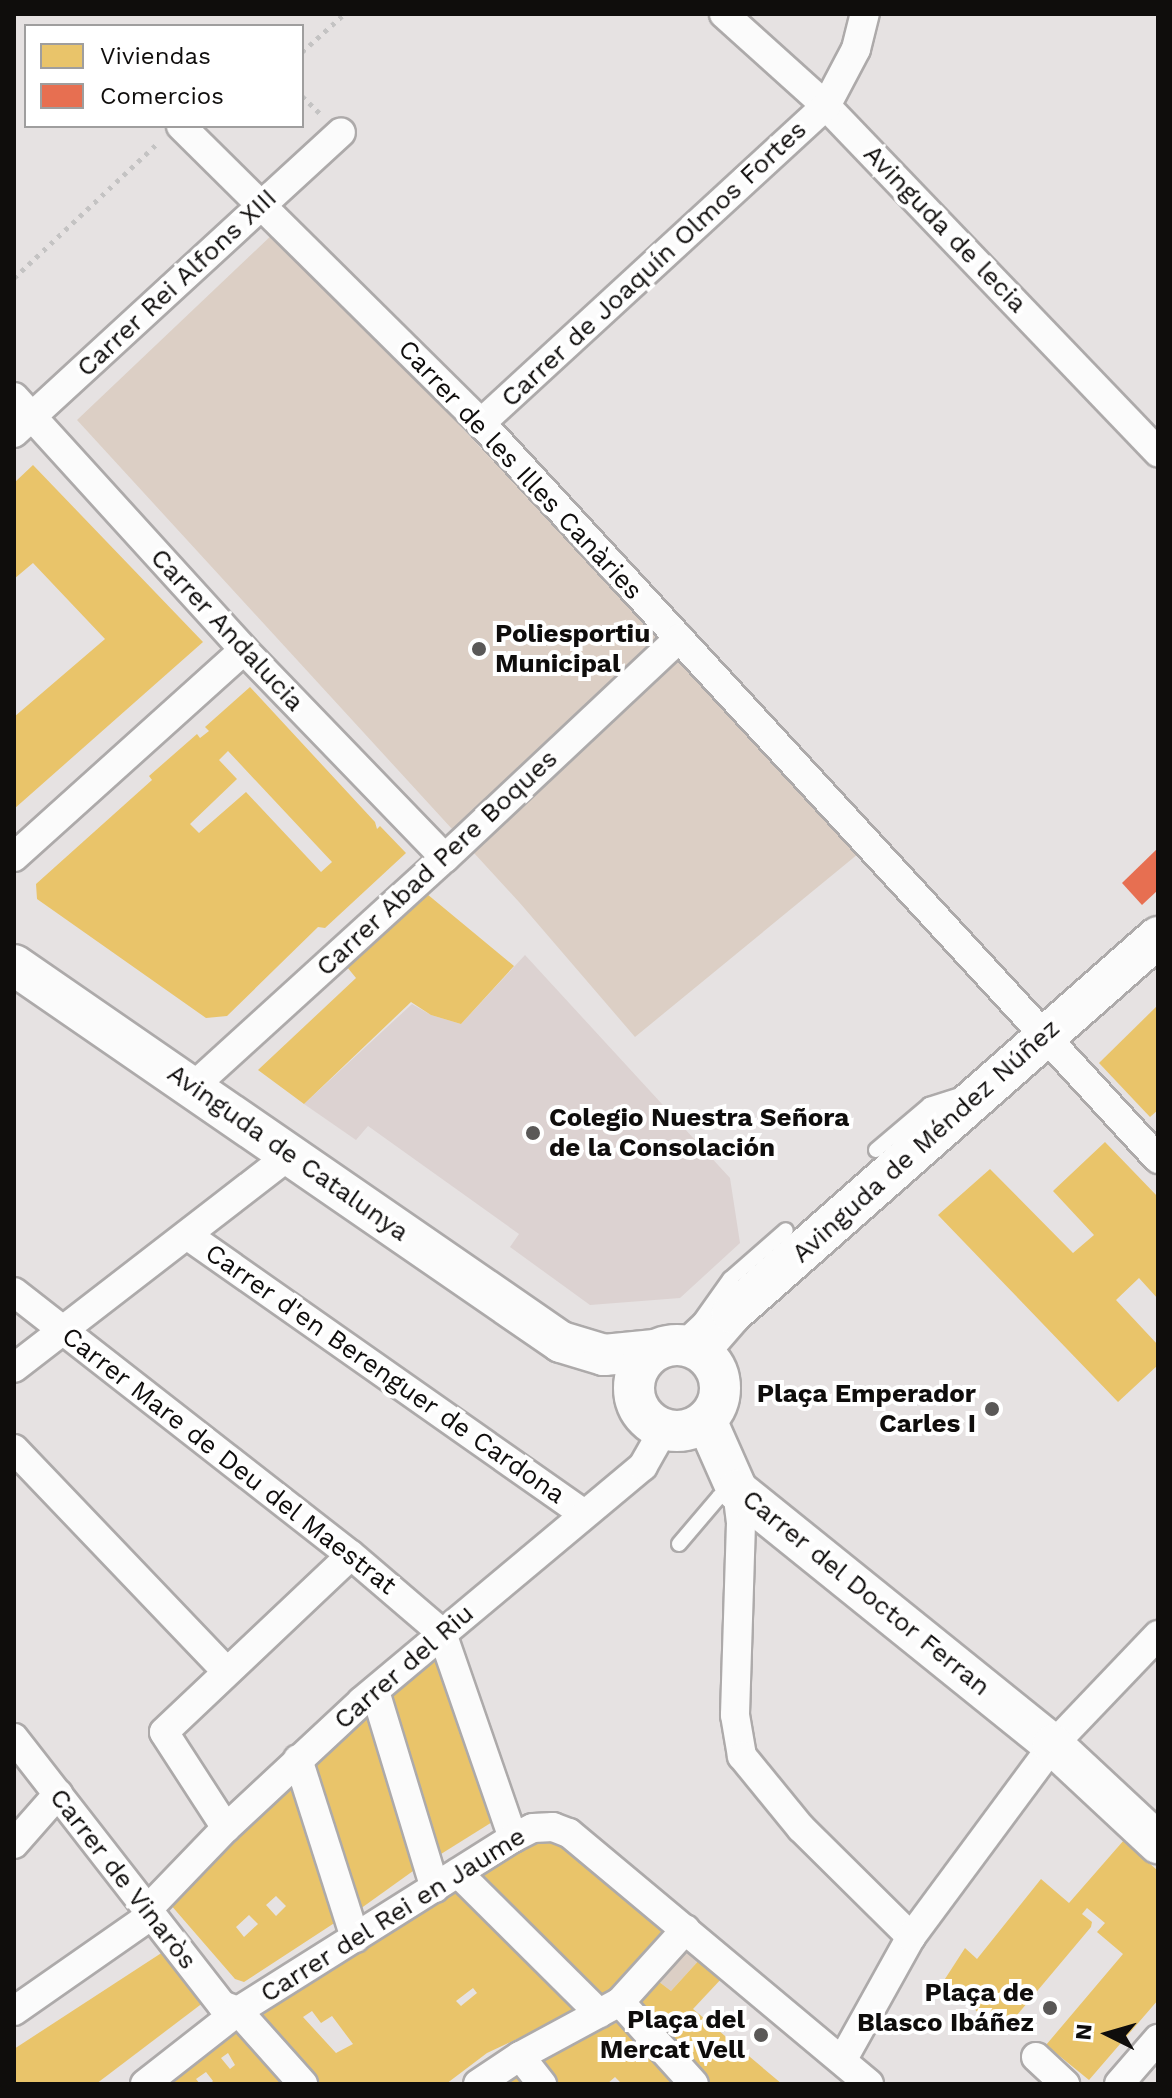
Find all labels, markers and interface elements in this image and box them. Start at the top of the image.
legend [24,24,304,128]
text: Viviendas [100,42,211,70]
text: Comercios [100,82,224,110]
street label: Carrer de Joaquín Olmos Fortes [495,114,813,414]
street label: Avinguda de lecia [857,138,1033,320]
street label: Carrer Rei Alfons XIII [70,182,284,384]
street label: Carrer de les Illes Canàries [391,334,649,606]
street label: Carrer Andalucia [143,542,311,718]
place label: Poliesportiu Municipal [495,618,650,680]
marker: Poliesportiu Municipal [470,640,488,658]
street label: Carrer Abad Pere Boques [310,743,564,983]
street label: Avinguda de Méndez Núñez [786,1012,1066,1270]
street label: Avinguda de Catalunya [161,1058,415,1248]
place label: Colegio Nuestra Señora de la Consolación [549,1102,850,1164]
marker: Colegio Nuestra Señora de la Consolación [524,1124,542,1142]
street label: Carrer d'en Berenguer de Cardona [199,1237,571,1511]
street label: Carrer Mare de Deu del Maestrat [55,1320,403,1602]
place label: Plaça Emperador Carles I [756,1378,976,1440]
marker: Plaça Emperador Carles I [983,1400,1001,1418]
street label: Carrer del Doctor Ferran [735,1483,997,1703]
street label: Carrer del Riu [327,1597,481,1737]
street label: Carrer de Vinaròs [42,1782,204,1976]
street label: Carrer del Rei en Jaume [254,1820,532,2010]
place label: Plaça de Blasco Ibáñez [857,1977,1034,2038]
north arrow [1068,1994,1148,2074]
marker: Plaça de Blasco Ibáñez [1041,1999,1059,2017]
place label: Plaça del Mercat Vell [599,2004,745,2066]
text: N [1070,2023,1097,2041]
marker: Plaça del Mercat Vell [752,2026,770,2044]

